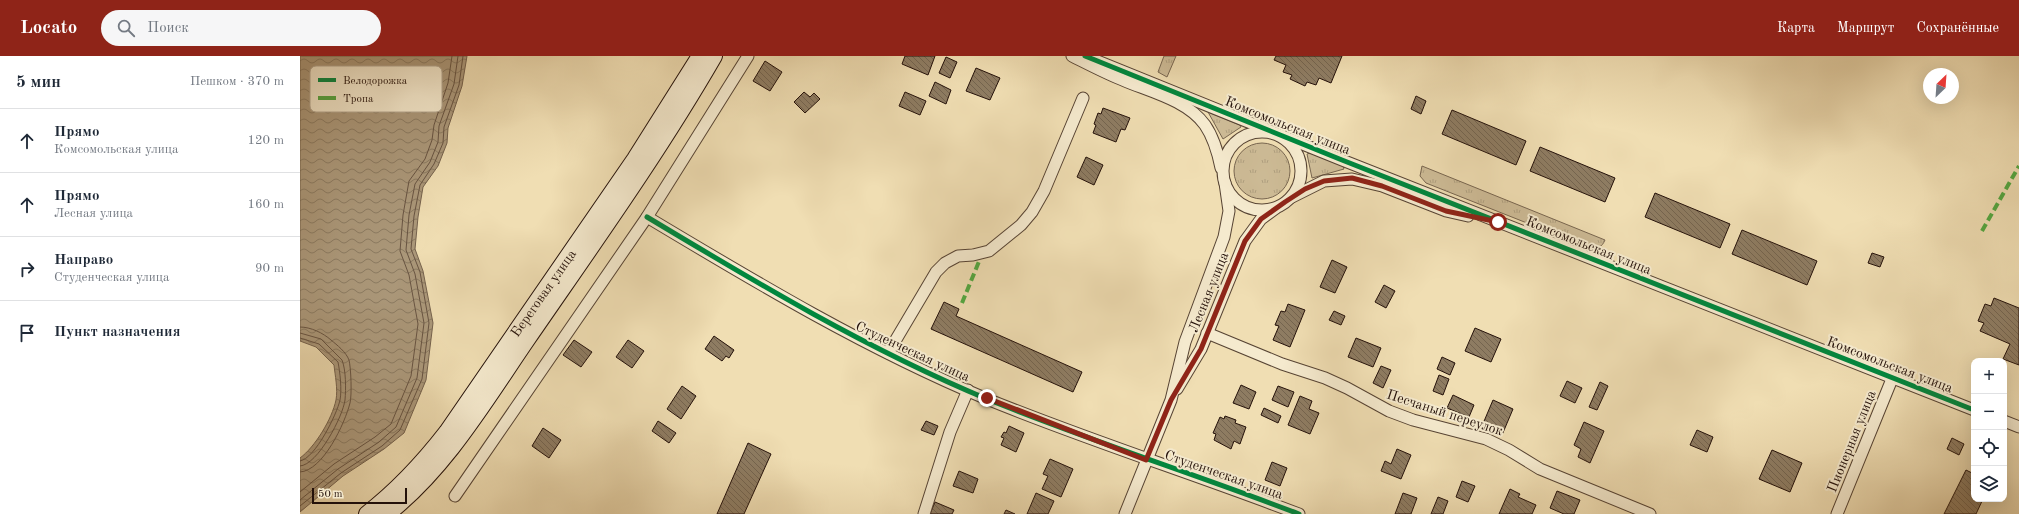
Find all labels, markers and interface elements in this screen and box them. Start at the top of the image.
search box [101,10,381,46]
icon: search [115,17,137,39]
text: Locato [20,19,77,38]
text: Поиск [147,21,189,36]
text: Карта [1777,21,1815,35]
text: Маршрут [1837,21,1894,35]
text: Сохранённые [1916,21,1999,35]
legend [310,66,442,112]
north arrow [1923,68,1959,104]
text: 5 мин [16,74,61,91]
text: Пешком · 370 m [190,75,284,88]
text: Велодорожка [343,76,408,87]
text: Тропа [343,94,374,105]
street label: Комсомольская улица [1223,94,1352,158]
text: Прямо [54,125,100,140]
icon: ahead [16,130,38,152]
text: 120 m [247,134,284,147]
text: Комсомольская улица [54,143,178,156]
text: Прямо [54,189,100,204]
icon: ahead [16,194,38,216]
text: 160 m [247,198,284,211]
text: Лесная улица [54,207,133,220]
route start [1489,213,1507,231]
street label: Комсомольская улица [1524,214,1653,278]
street label: Береговая улица [509,247,579,340]
street label: Лесная улица [1187,250,1231,334]
text: Направо [54,253,113,268]
icon: right [16,258,38,280]
text: 90 m [255,262,284,275]
text: Студенческая улица [54,271,169,284]
street label: Студенческая улица [853,319,972,385]
icon: arrive [16,322,38,344]
text: Пункт назначения [54,325,181,340]
street label: Комсомольская улица [1825,334,1955,395]
map controls [1971,358,2007,502]
button: + [1971,358,2007,394]
street label: Песчаный переулок [1385,388,1505,438]
street label: Пионерная улица [1825,388,1879,494]
route end [978,389,996,407]
button: − [1971,394,2007,430]
button: locate [1971,430,2007,466]
street label: Студенческая улица [1163,448,1285,502]
button: layers [1971,466,2007,502]
scale bar [312,486,407,505]
text: 50 m [318,489,343,500]

